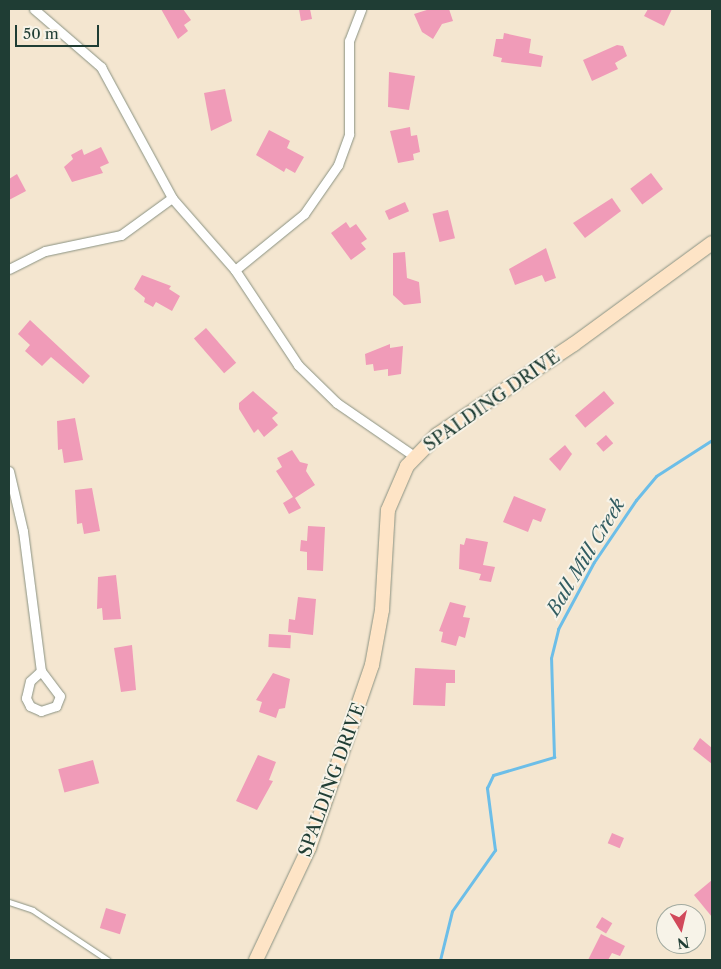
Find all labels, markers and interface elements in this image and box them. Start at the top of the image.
scale bar [18,15,101,47]
text: 50 m [23,24,59,43]
street label: SPALDING DRIVE [420,346,564,456]
water label: Ball Mill Creek [542,494,630,620]
street label: SPALDING DRIVE [294,700,370,860]
north arrow [656,904,706,954]
text: N [676,933,691,953]

